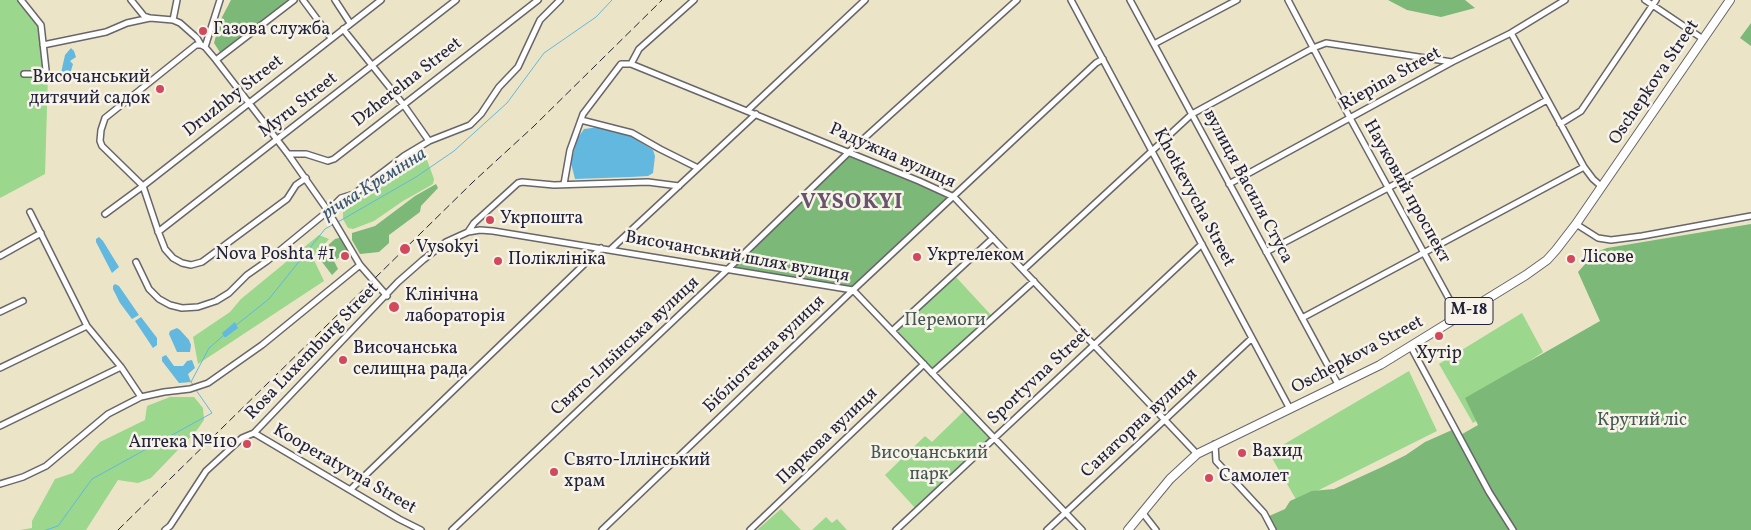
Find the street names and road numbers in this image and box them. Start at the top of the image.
street label: Oschepkova Street [1605,16,1705,150]
street label: Dzherelna Street [349,33,467,133]
street label: Riepina Street [1337,43,1445,117]
street label: Druzhby Street [180,51,288,143]
street label: Myru Street [255,69,343,143]
street label: вулиця Василя Стуса [1197,106,1297,268]
street label: Науковий проспект [1358,116,1454,268]
street label: Радужна вулиця [826,119,958,195]
street label: Khotkevycha Street [1147,125,1239,271]
street label: Височанський шлях вулиця [623,228,851,288]
street label: Свято-Ільїнська вулиця [547,273,705,421]
street label: Rosa Luxemburg Street [242,279,384,425]
street label: Бібліотечна вулиця [700,292,830,418]
road number: М-18 [1445,298,1493,324]
street label: Oschepkova Street [1288,312,1428,400]
street label: Sportyvna Street [984,324,1096,430]
street label: Санаторна вулиця [1077,365,1203,483]
street label: Паркова вулиця [773,384,883,490]
street label: Kooperatyvna Street [269,420,419,520]

